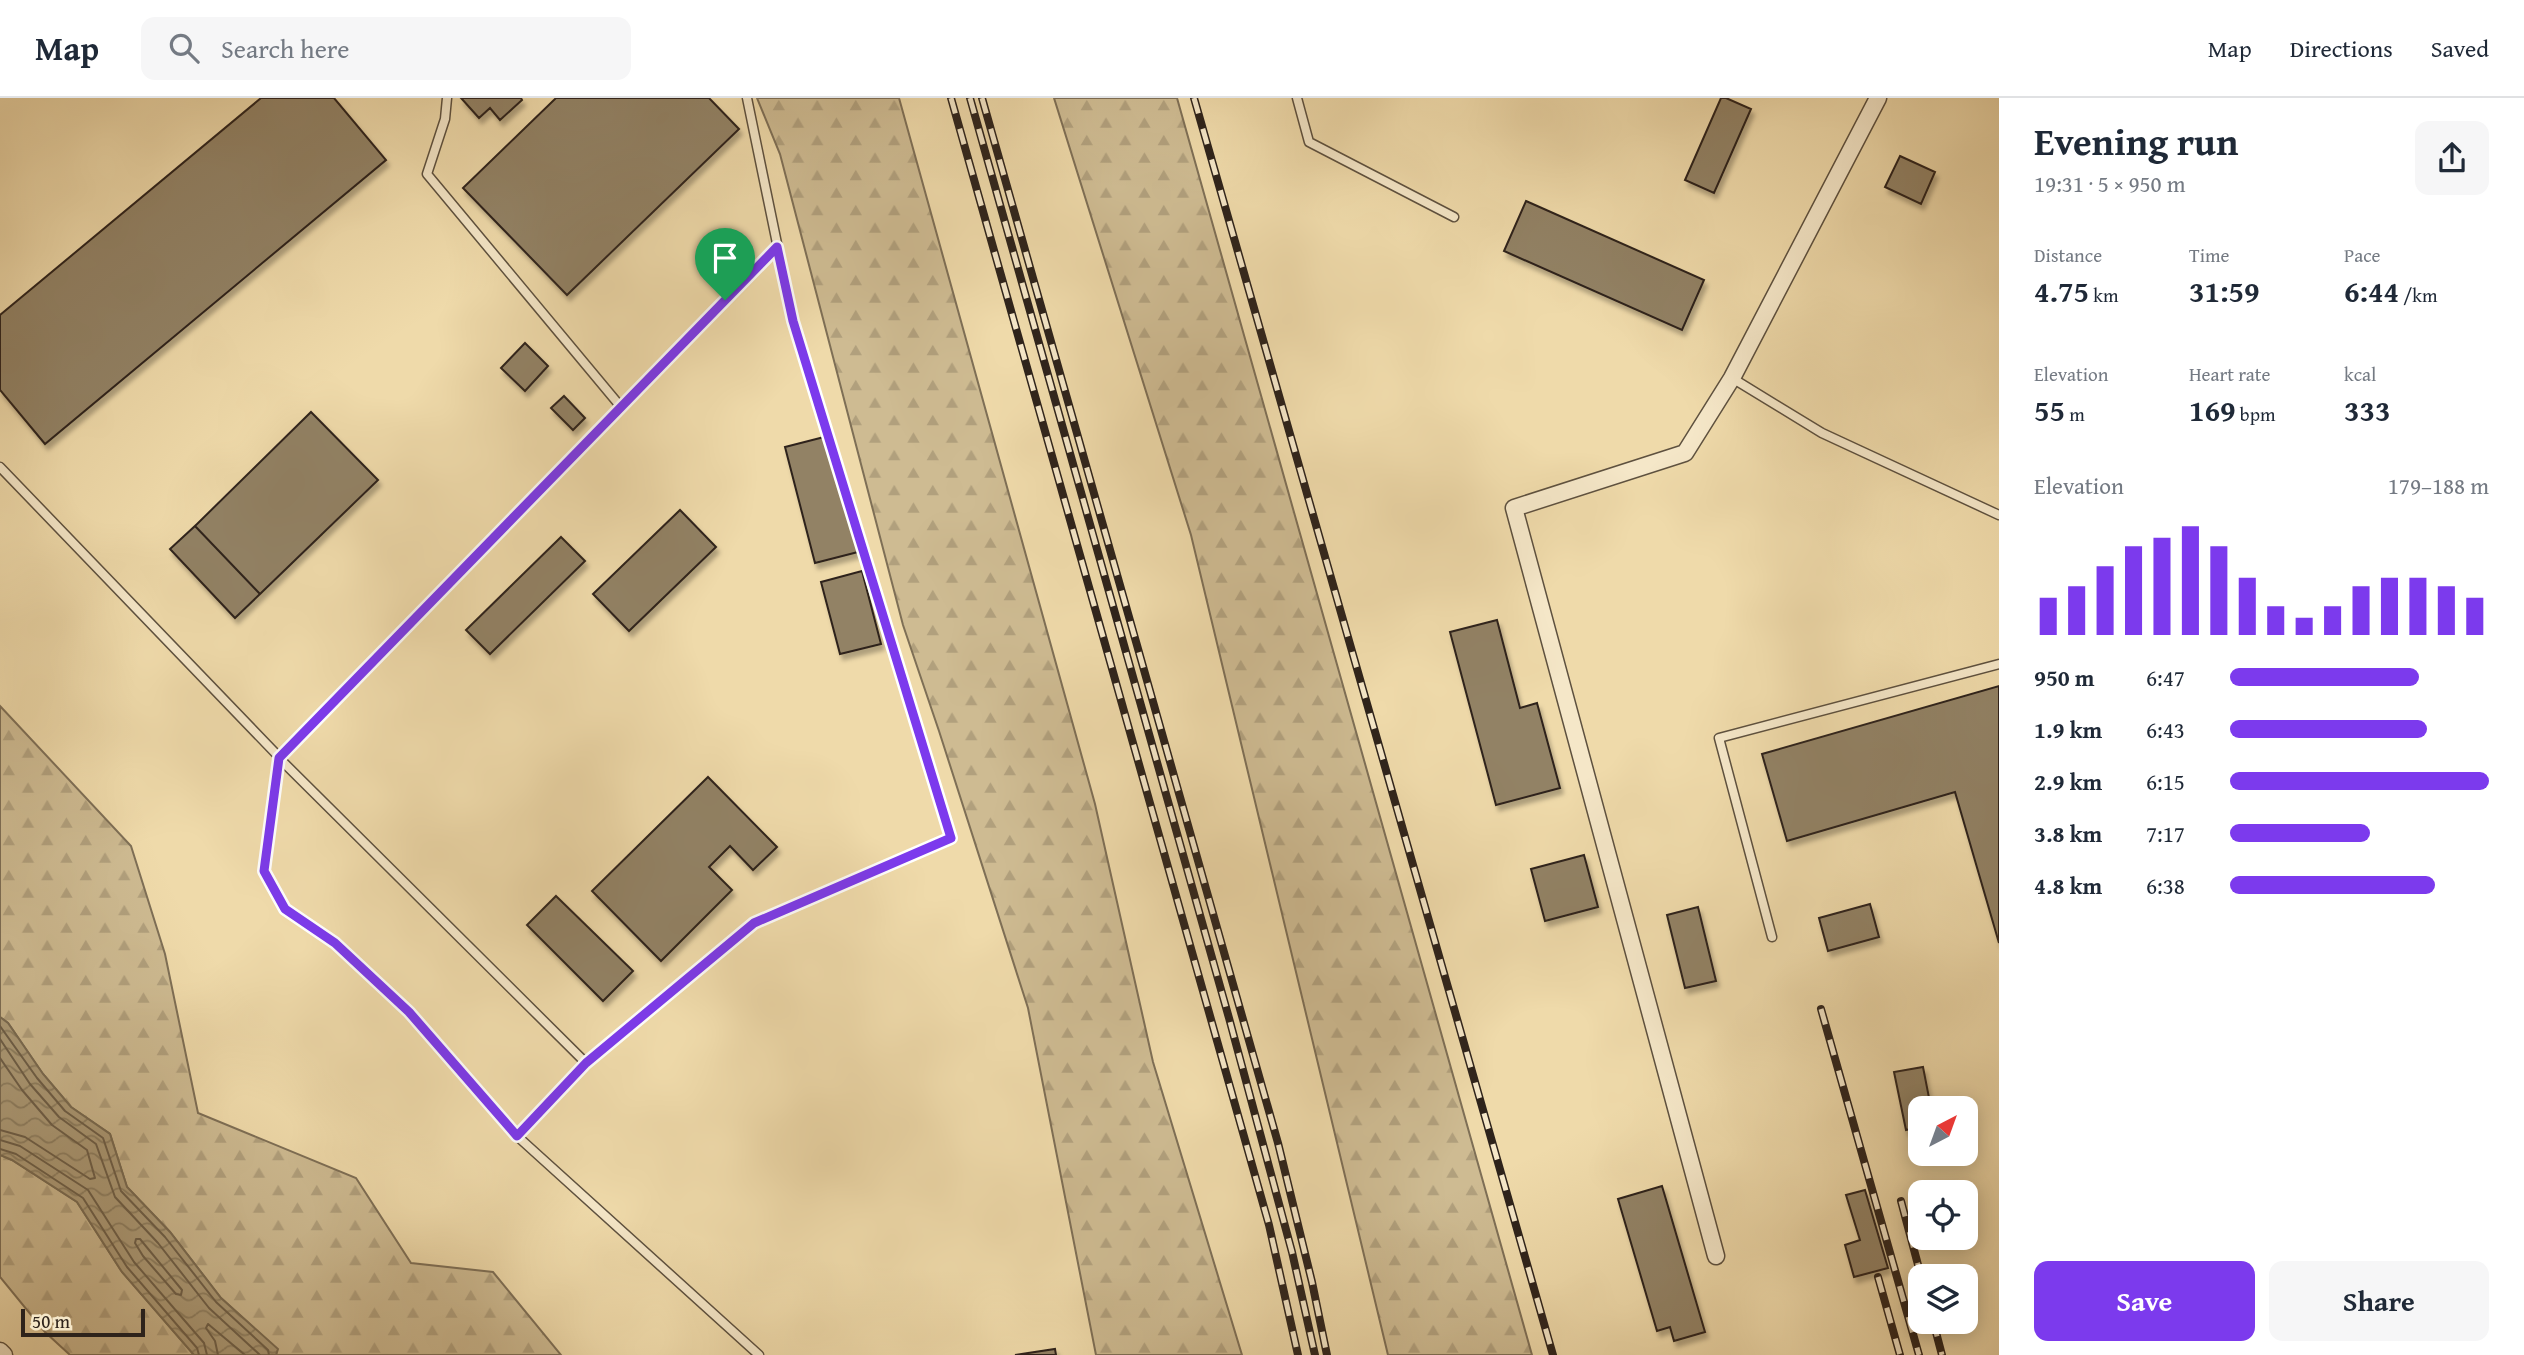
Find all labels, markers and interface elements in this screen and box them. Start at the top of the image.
search box [141,17,631,80]
text: Map [35,24,99,72]
icon: search [165,29,203,67]
text: Search here [221,29,349,68]
text: Map [2208,31,2252,66]
text: Directions [2290,31,2393,66]
text: Saved [2431,31,2489,66]
text: Evening run [2034,113,2238,169]
button: share [2415,121,2489,195]
text: 19:31 · 5 × 950 m [2034,167,2186,200]
pin [695,228,755,300]
icon: arrive [706,239,744,277]
text: Distance [2034,241,2102,269]
text: Time [2189,241,2229,269]
text: Pace [2344,241,2381,269]
text: 4.75 [2034,269,2089,313]
text: 31:59 [2189,269,2260,313]
text: 6:44 [2344,269,2399,313]
text: km [2089,281,2118,309]
text: /km [2399,281,2437,309]
text: Elevation [2034,360,2108,388]
text: Heart rate [2189,360,2270,388]
text: kcal [2344,360,2376,388]
text: 55 [2034,388,2065,432]
text: 169 [2189,388,2236,432]
text: 333 [2344,388,2391,432]
text: m [2065,400,2085,428]
text: bpm [2236,400,2275,428]
text: Elevation [2034,469,2124,502]
text: 179–188 m [2388,469,2489,502]
text: 950 m [2034,661,2095,694]
text: 6:47 [2146,661,2185,694]
text: 1.9 km [2034,713,2102,746]
text: 6:43 [2146,713,2185,746]
text: 2.9 km [2034,765,2102,798]
text: 6:15 [2146,765,2185,798]
text: 3.8 km [2034,817,2102,850]
text: 7:17 [2146,817,2185,850]
text: 4.8 km [2034,869,2102,902]
text: 6:38 [2146,869,2185,902]
north arrow [1908,1096,1978,1166]
map controls [1908,1096,1978,1334]
button: locate [1908,1180,1978,1250]
button: Save [2034,1261,2255,1341]
button: Share [2269,1261,2489,1341]
button: layers [1908,1264,1978,1334]
scale bar [21,1306,145,1338]
text: 50 m [32,1307,70,1335]

